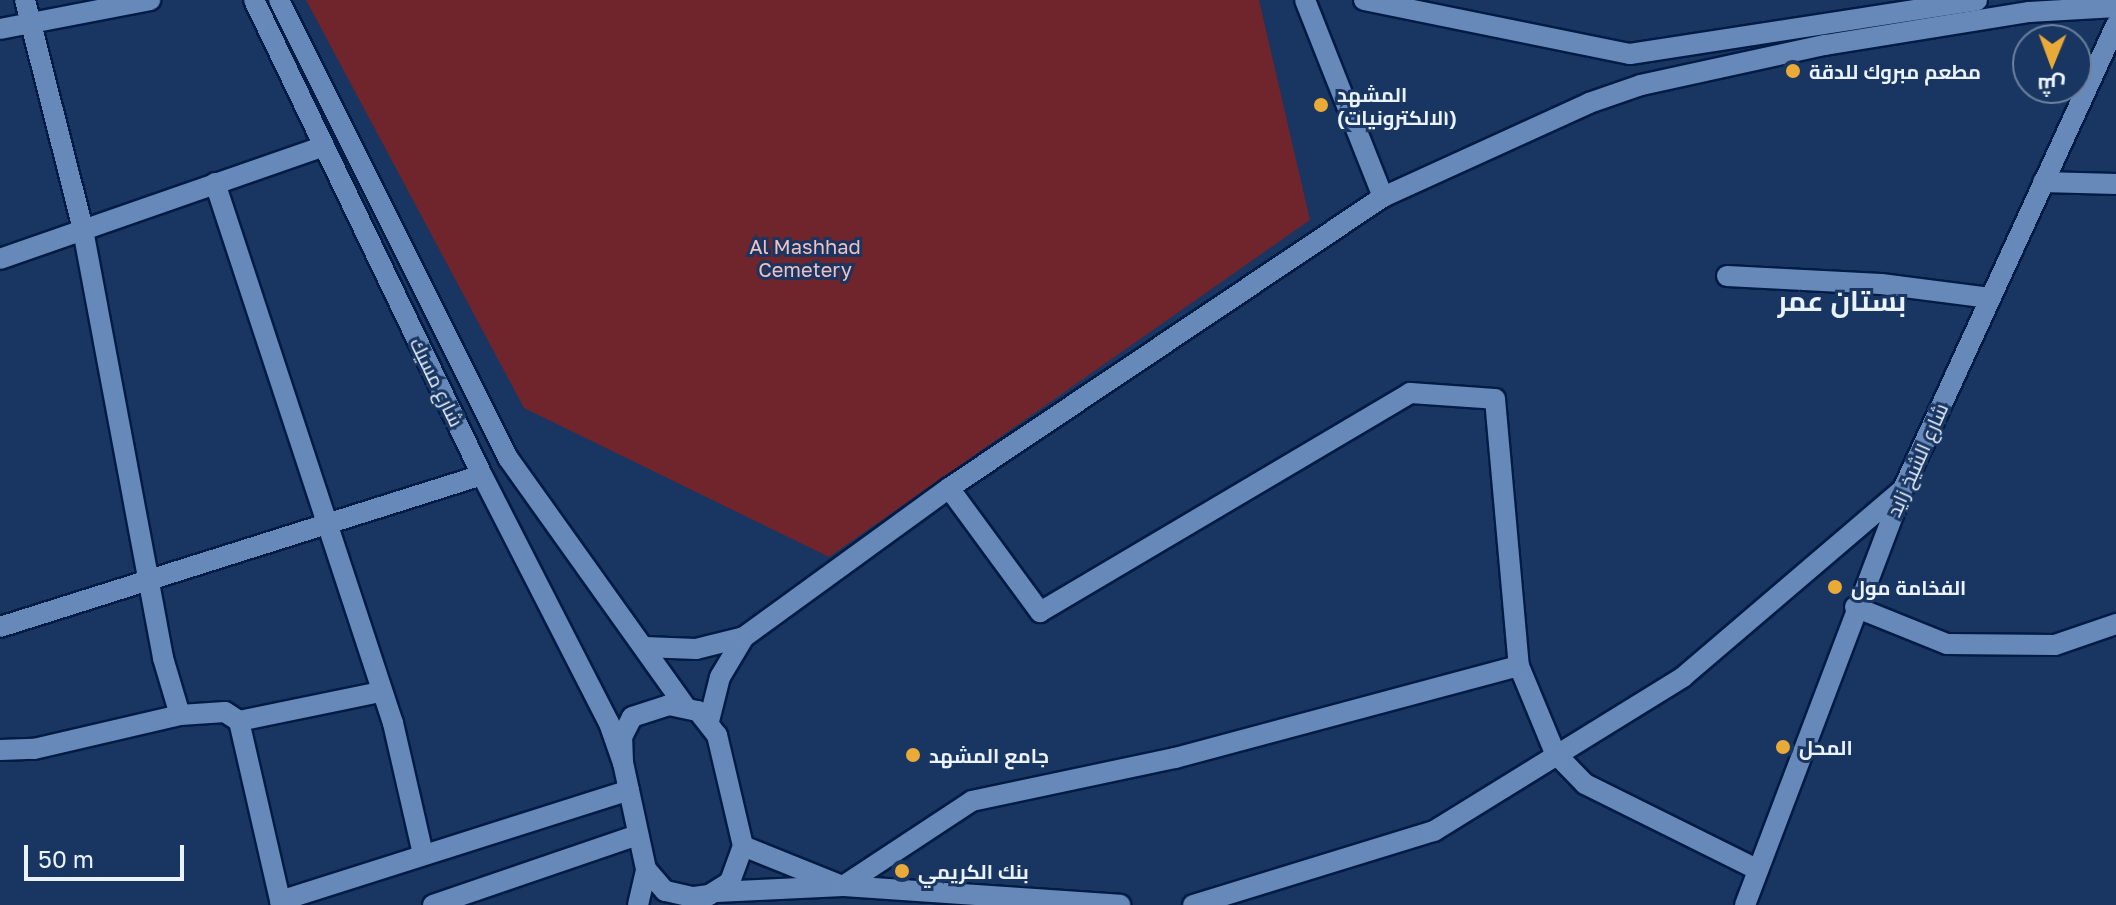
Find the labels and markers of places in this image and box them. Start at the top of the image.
place label: مطعم مبروك للدقة [1809,59,1981,83]
marker: مطعم مبروك للدقة [1784,62,1802,80]
place label: المشهد (الالكترونيات) [1337,82,1457,129]
marker: المشهد (الالكترونيات) [1312,96,1330,114]
place label: الفخامة مول [1851,575,1966,599]
marker: الفخامة مول [1826,578,1844,596]
place label: المحل [1799,735,1853,759]
marker: المحل [1774,738,1792,756]
place label: جامع المشهد [929,743,1049,767]
marker: جامع المشهد [904,746,922,764]
place label: بنك الكريمي [918,859,1029,883]
marker: بنك الكريمي [893,862,911,880]

